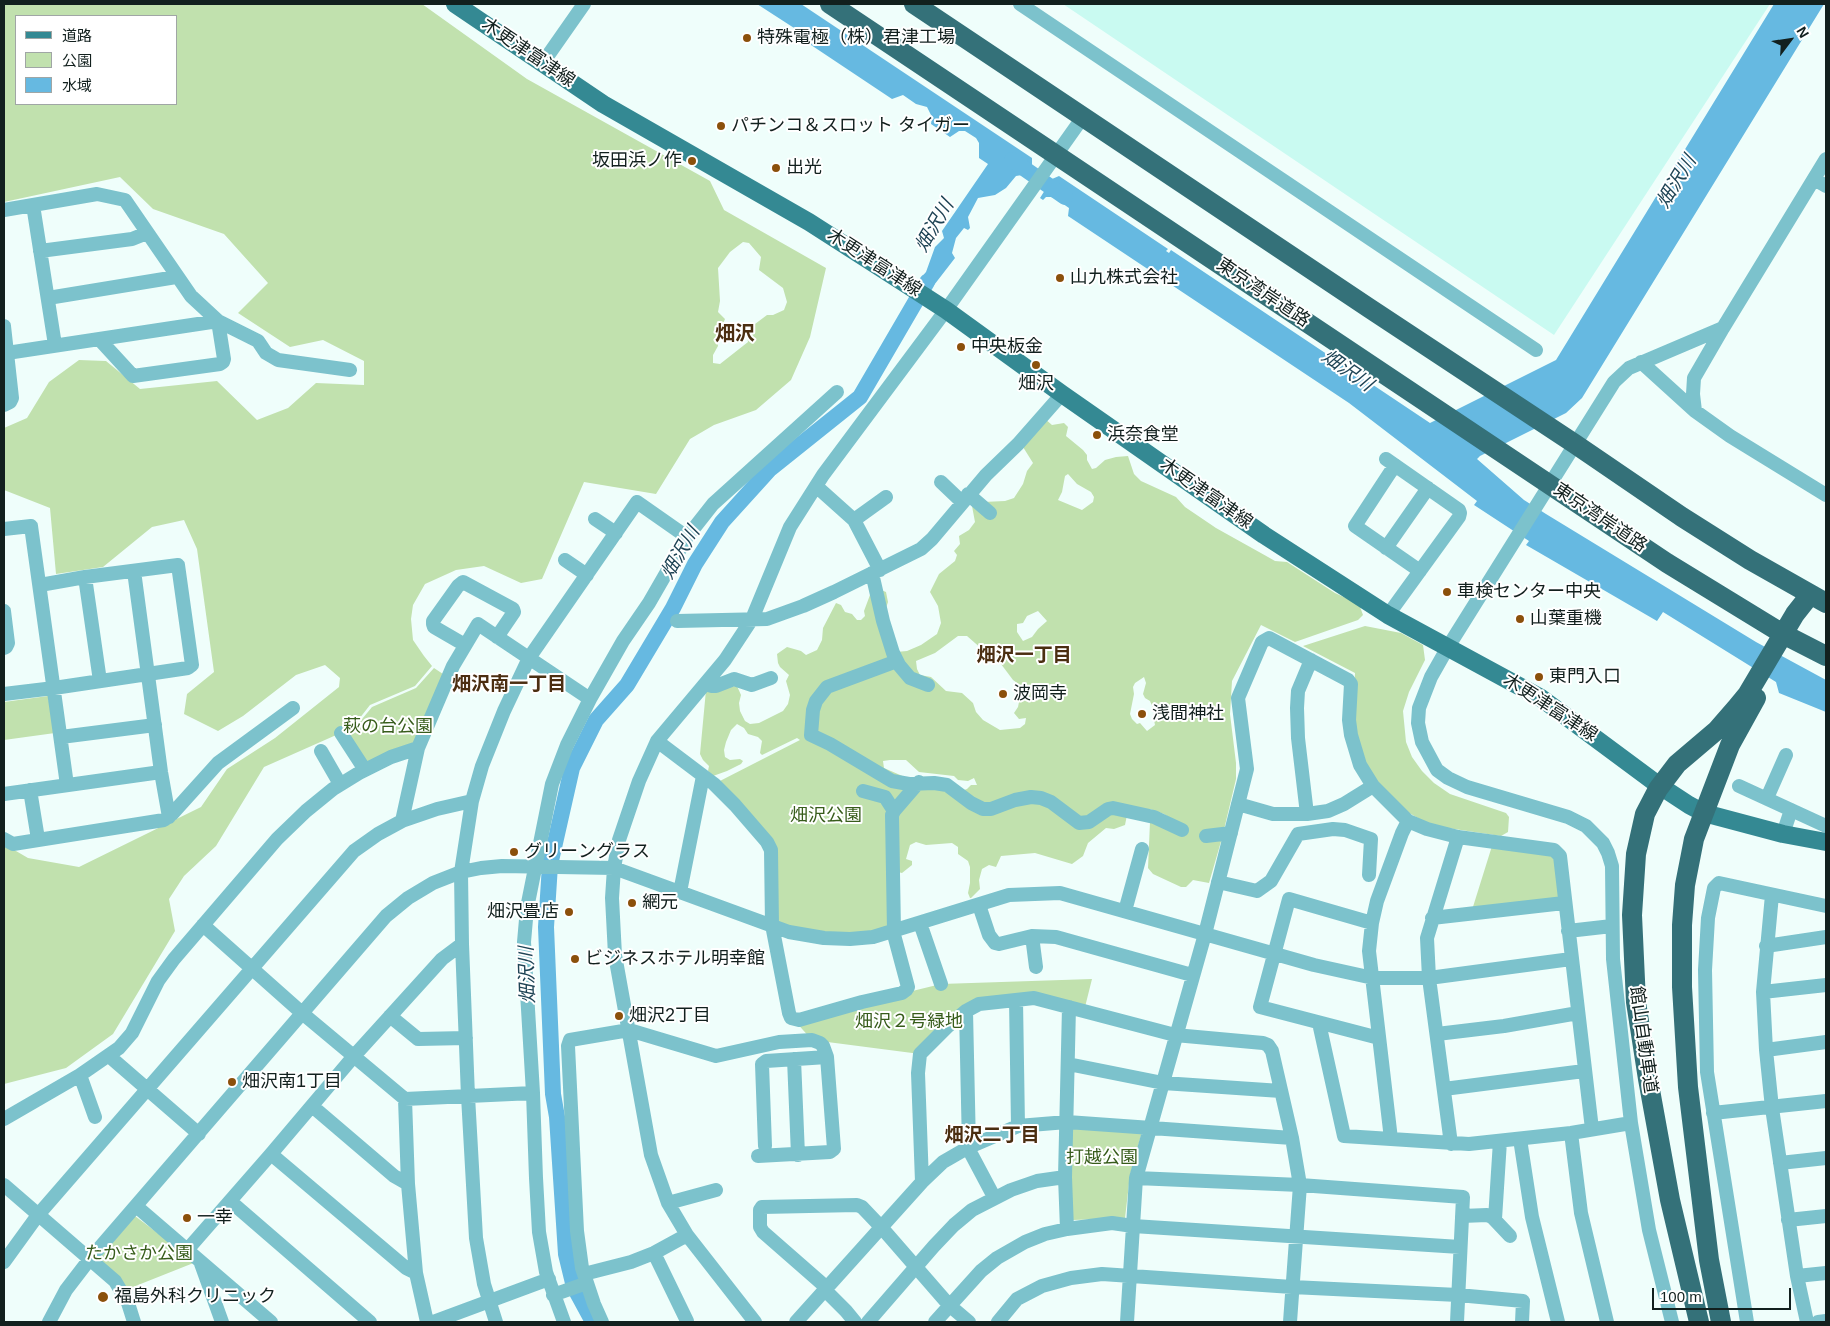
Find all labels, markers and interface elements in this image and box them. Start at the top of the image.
street label: 木更津富津線 [477,14,579,92]
legend [15,15,178,105]
north arrow [1765,15,1815,65]
text: N [1793,24,1812,41]
text: 道路 [62,27,92,44]
place label: 特殊電極（株）君津工場 [757,27,955,49]
marker: 特殊電極（株）君津工場 [741,32,753,44]
text: 公園 [62,52,92,69]
text: 水域 [62,77,92,94]
place label: パチンコ＆スロット タイガー [731,115,970,137]
marker: パチンコ＆スロット タイガー [715,120,727,132]
place label: 坂田浜ノ作 [592,150,682,172]
water label: 畑沢川 [1653,152,1701,212]
marker: 坂田浜ノ作 [686,155,698,167]
place label: 出光 [786,157,822,179]
marker: 出光 [770,162,782,174]
water label: 畑沢川 [911,196,959,256]
street label: 木更津富津線 [823,225,925,301]
street label: 東京湾岸道路 [1212,254,1314,332]
place label: 山九株式会社 [1070,267,1178,289]
marker: 山九株式会社 [1054,272,1066,284]
district label: 畑沢 [715,322,755,346]
place label: 中央板金 [971,336,1043,358]
marker: 中央板金 [955,341,967,353]
water label: 畑沢川 [1317,345,1377,397]
marker: 畑沢 [1030,359,1042,371]
place label: 畑沢 [1018,373,1054,395]
place label: 浜奈食堂 [1107,424,1179,446]
marker: 浜奈食堂 [1091,429,1103,441]
street label: 木更津富津線 [1156,454,1256,534]
street label: 東京湾岸道路 [1549,479,1651,557]
water label: 畑沢川 [657,523,705,583]
place label: 車検センター中央 [1457,581,1601,603]
marker: 車検センター中央 [1441,586,1453,598]
place label: 山葉重機 [1530,608,1602,630]
marker: 山葉重機 [1514,613,1526,625]
district label: 畑沢一丁目 [977,645,1071,667]
place label: 東門入口 [1549,666,1621,688]
street label: 木更津富津線 [1499,670,1601,746]
marker: 東門入口 [1533,671,1545,683]
district label: 畑沢南一丁目 [452,674,566,696]
place label: 波岡寺 [1013,683,1067,705]
marker: 波岡寺 [997,688,1009,700]
place label: 浅間神社 [1152,703,1224,725]
marker: 浅間神社 [1136,708,1148,720]
park label: 萩の台公園 [343,716,433,738]
park label: 畑沢公園 [790,805,862,827]
place label: グリーングラス [524,841,650,863]
marker: グリーングラス [508,846,520,858]
place label: 網元 [642,892,678,914]
marker: 網元 [626,897,638,909]
place label: 畑沢畳店 [487,901,559,923]
marker: 畑沢畳店 [563,906,575,918]
water label: 畑沢川 [516,946,540,1004]
place label: ビジネスホテル明幸館 [585,948,765,970]
marker: ビジネスホテル明幸館 [569,953,581,965]
street label: 館山自動車道 [1625,985,1661,1095]
place label: 畑沢2丁目 [629,1005,711,1027]
marker: 畑沢2丁目 [613,1010,625,1022]
park label: 畑沢２号緑地 [855,1011,963,1033]
place label: 畑沢南1丁目 [242,1071,342,1093]
marker: 畑沢南1丁目 [226,1076,238,1088]
district label: 畑沢二丁目 [945,1125,1039,1147]
park label: 打越公園 [1066,1147,1138,1169]
place label: 一幸 [197,1207,233,1229]
marker: 一幸 [181,1212,193,1224]
park label: たかさか公園 [85,1243,193,1265]
scale bar [1655,1278,1794,1310]
place label: 福島外科クリニック [114,1286,276,1308]
text: 100 m [1660,1288,1702,1305]
marker: 福島外科クリニック [96,1290,110,1304]

